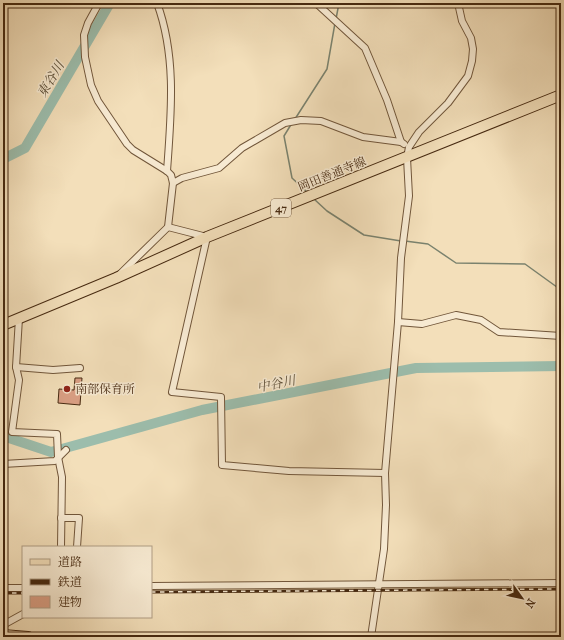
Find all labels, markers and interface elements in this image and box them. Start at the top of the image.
water label: 東谷川 [34,57,68,100]
street label: 岡田善通寺線 [296,154,368,194]
road number: 47 [271,199,291,217]
water label: 中谷川 [256,372,299,395]
place label: 南部保育所 [75,382,135,396]
marker: 南部保育所 [62,384,72,394]
legend [22,546,152,618]
text: 道路 [58,555,82,569]
text: 鉄道 [57,575,82,589]
north arrow [502,578,542,618]
text: 建物 [58,595,82,609]
text: N [522,596,538,611]

